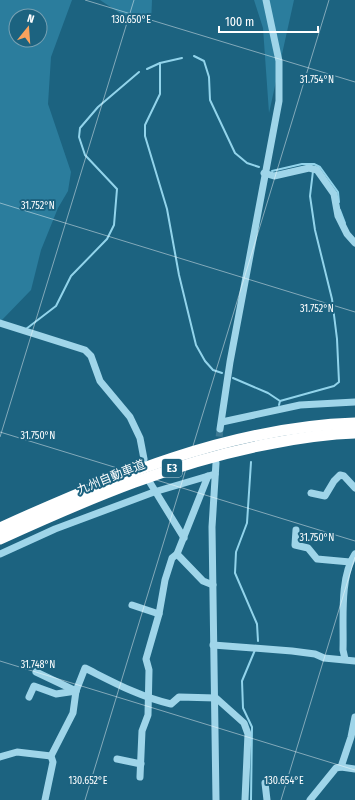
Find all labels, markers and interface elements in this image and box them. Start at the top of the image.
north arrow [8,8,48,48]
scale bar [219,8,318,34]
text: N [26,12,36,26]
text: 130.650°E [111,14,151,26]
text: 100 m [225,15,254,29]
text: 31.754°N [300,74,334,86]
text: 31.752°N [21,200,55,212]
text: 31.752°N [300,303,334,315]
text: 31.750°N [21,430,55,442]
street label: 九州自動車道 [75,457,147,497]
road number: E3 [162,459,182,477]
text: 31.750°N [300,532,334,544]
text: 31.748°N [21,659,55,671]
text: 130.652°E [69,775,108,787]
text: 130.654°E [264,775,304,787]

